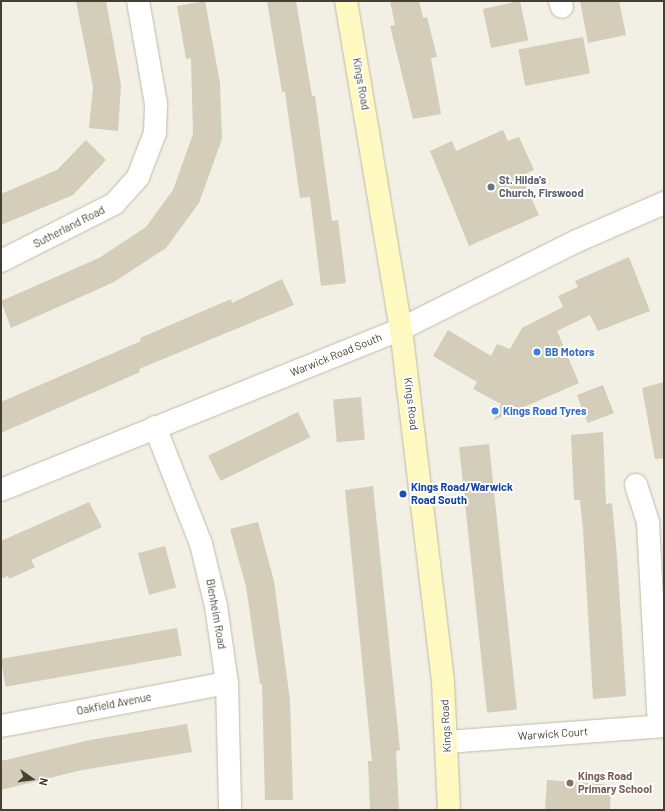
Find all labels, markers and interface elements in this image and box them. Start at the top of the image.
street label: Kings Road [350,57,372,111]
place label: St. Hilda's Church, Firswood [499,174,584,200]
marker: St. Hilda's Church, Firswood [486,182,496,192]
street label: Sutherland Road [31,203,107,251]
street label: Warwick Road South [288,331,384,379]
place label: BB Motors [545,345,595,359]
marker: BB Motors [532,347,542,357]
street label: Kings Road [401,377,421,431]
place label: Kings Road Tyres [503,404,586,418]
marker: Kings Road Tyres [490,406,500,416]
place label: Kings Road/Warwick Road South [411,481,513,507]
marker: Kings Road/Warwick Road South [398,489,408,499]
street label: Blenheim Road [203,578,229,650]
street label: Oakfield Avenue [75,690,153,718]
street label: Kings Road [438,699,454,753]
street label: Warwick Court [518,725,588,743]
north arrow [12,759,52,799]
place label: Kings Road Primary School [578,770,652,796]
text: N [37,777,51,787]
marker: Kings Road Primary School [565,778,575,788]

